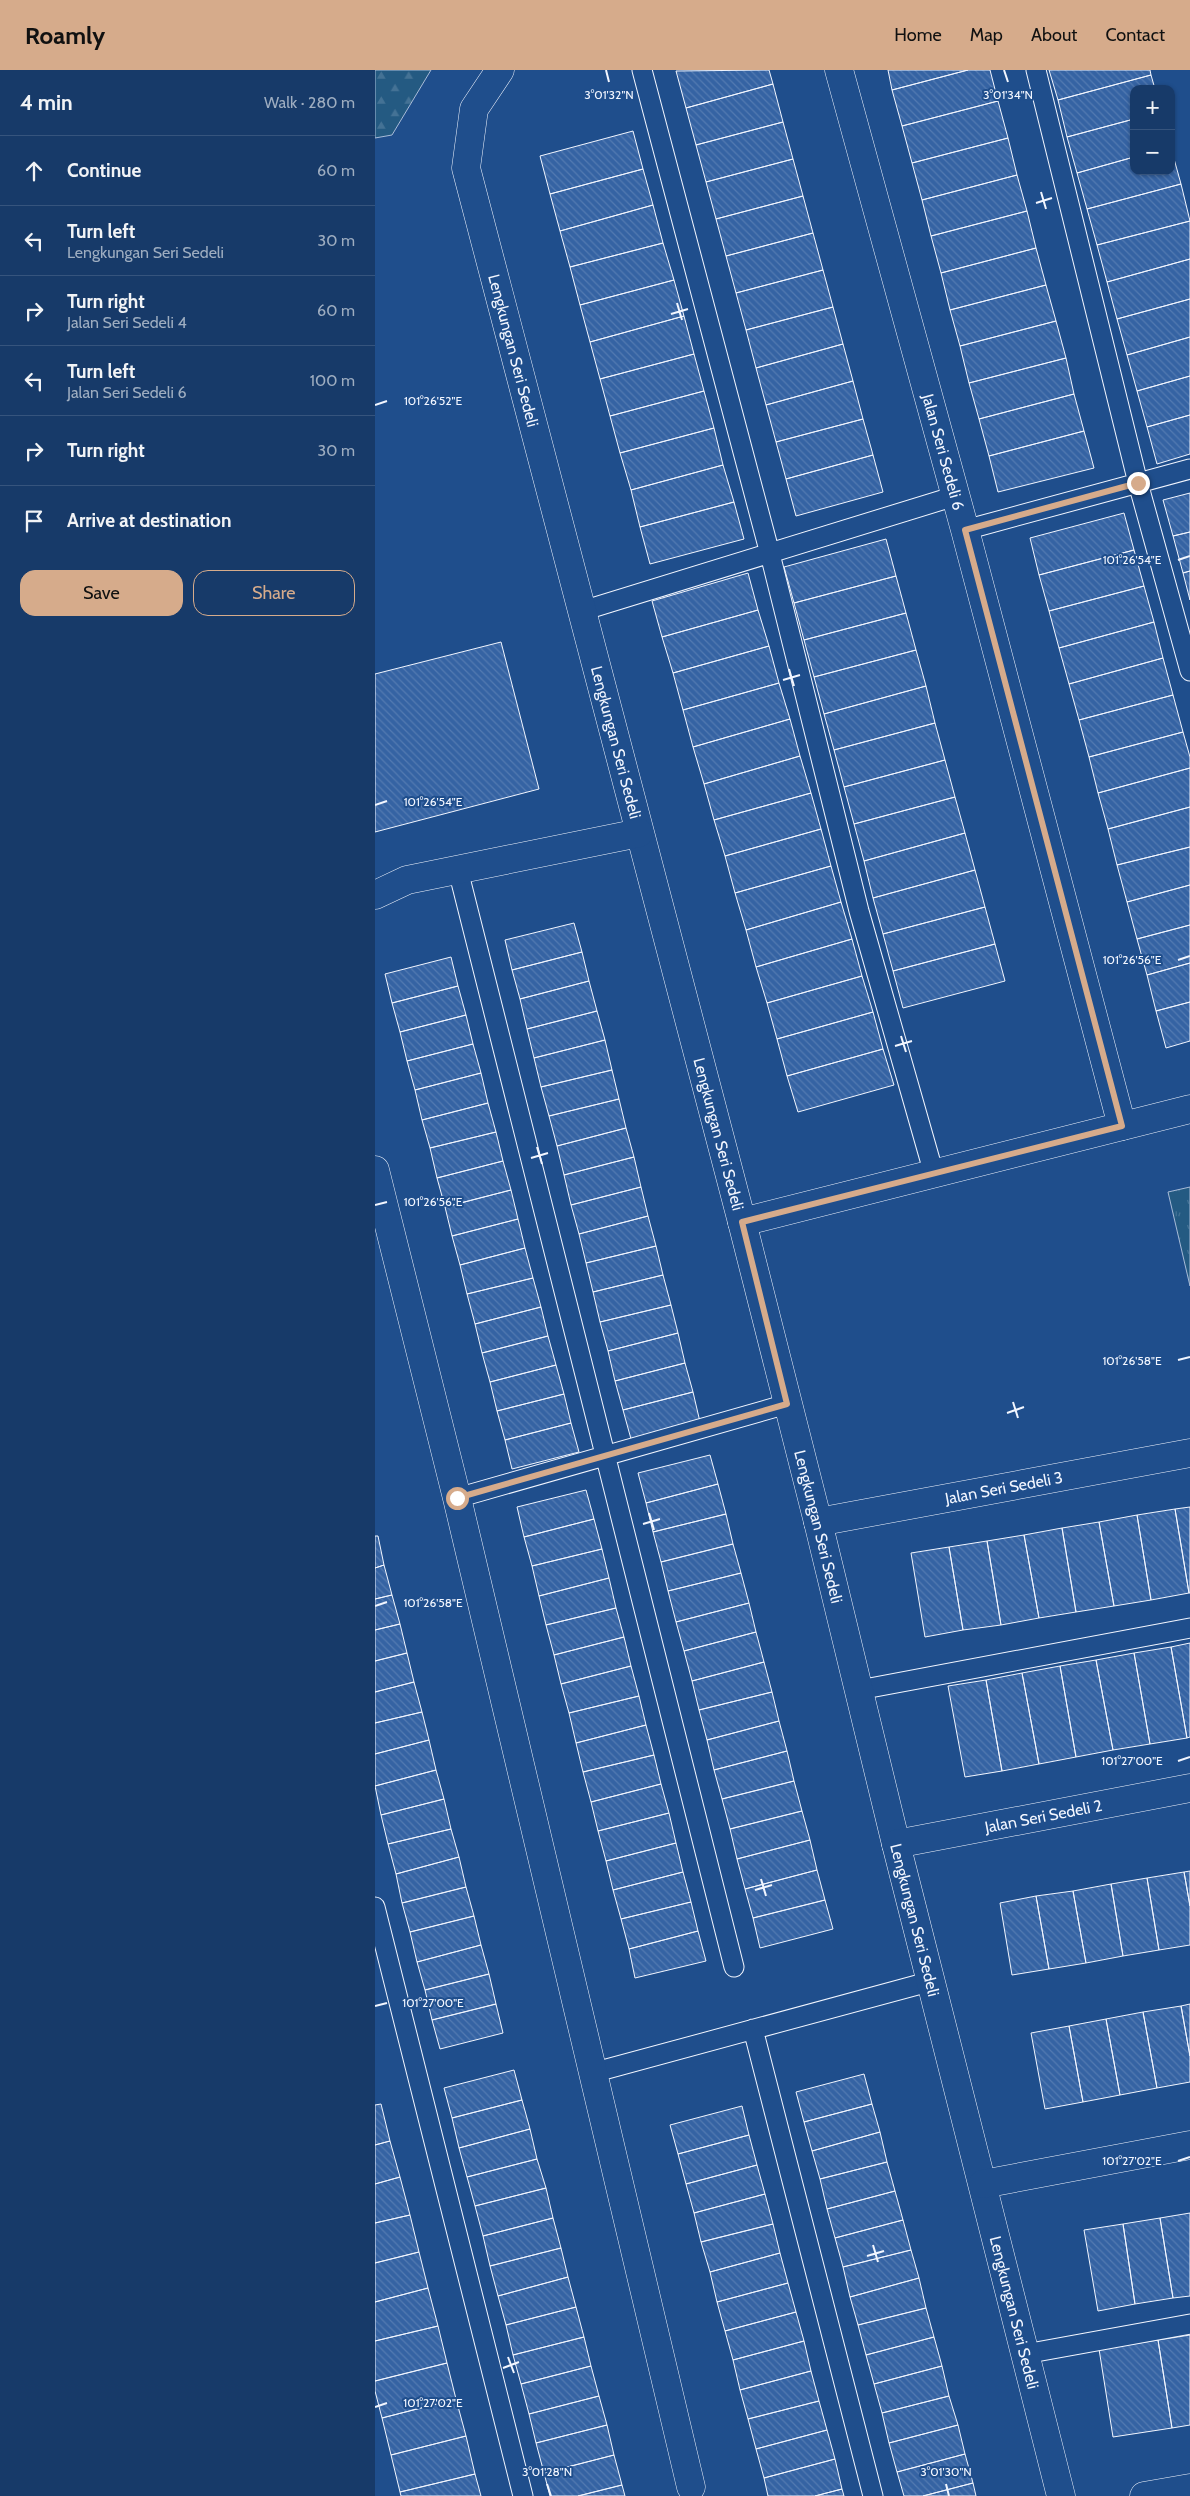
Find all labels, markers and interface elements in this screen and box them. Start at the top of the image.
text: Roamly [25,21,105,50]
text: Home [894,24,942,46]
text: Map [970,24,1003,46]
text: About [1031,24,1077,46]
text: Contact [1105,24,1165,46]
map controls [1130,85,1175,175]
button: + [1130,85,1175,130]
text: 3°01'32"N [584,87,634,102]
text: 3°01'34"N [983,87,1033,102]
text: 4 min [20,90,73,115]
text: Walk · 280 m [264,93,355,112]
button: − [1130,130,1175,175]
icon: ahead [20,157,48,185]
text: Continue [67,159,141,182]
text: 60 m [317,161,355,180]
text: Turn left [67,220,135,243]
icon: left [20,227,48,255]
text: 30 m [318,231,355,250]
text: Lengkungan Seri Sedeli [67,243,224,262]
street label: Lengkungan Seri Sedeli [485,272,543,429]
text: Turn right [67,290,145,313]
icon: right [20,297,48,325]
text: 60 m [317,301,355,320]
text: Jalan Seri Sedeli 4 [67,313,187,332]
text: Turn left [67,360,135,383]
icon: left [20,367,48,395]
text: 100 m [310,371,355,390]
text: Jalan Seri Sedeli 6 [67,383,187,402]
street label: Jalan Seri Sedeli 6 [918,391,969,512]
text: 101°26'52"E [404,393,462,408]
icon: right [20,437,48,465]
text: Turn right [67,439,145,462]
text: 30 m [318,441,355,460]
route end [1127,472,1150,495]
icon: arrive [20,507,48,535]
text: Arrive at destination [67,509,231,532]
text: 101°26'54"E [1103,552,1162,567]
button: Save [20,570,183,616]
button: Share [193,570,355,616]
street label: Lengkungan Seri Sedeli [587,664,645,821]
text: 101°26'54"E [404,794,463,809]
text: 101°26'56"E [1103,952,1162,967]
street label: Lengkungan Seri Sedeli [690,1056,748,1212]
text: 101°26'56"E [404,1194,463,1209]
text: 101°26'58"E [1102,1353,1162,1368]
street label: Lengkungan Seri Sedeli [791,1448,847,1605]
street label: Jalan Seri Sedeli 3 [942,1467,1064,1508]
route start [446,1487,469,1510]
text: 101°26'58"E [403,1595,463,1610]
text: 101°27'00"E [1101,1753,1163,1768]
street label: Jalan Seri Sedeli 2 [982,1795,1104,1837]
street label: Lengkungan Seri Sedeli [887,1841,944,1998]
text: 101°27'00"E [402,1995,464,2010]
text: 101°27'02"E [1102,2153,1162,2168]
street label: Lengkungan Seri Sedeli [986,2234,1043,2391]
text: 101°27'02"E [403,2395,463,2410]
text: 3°01'28"N [522,2464,572,2479]
text: 3°01'30"N [920,2464,972,2479]

